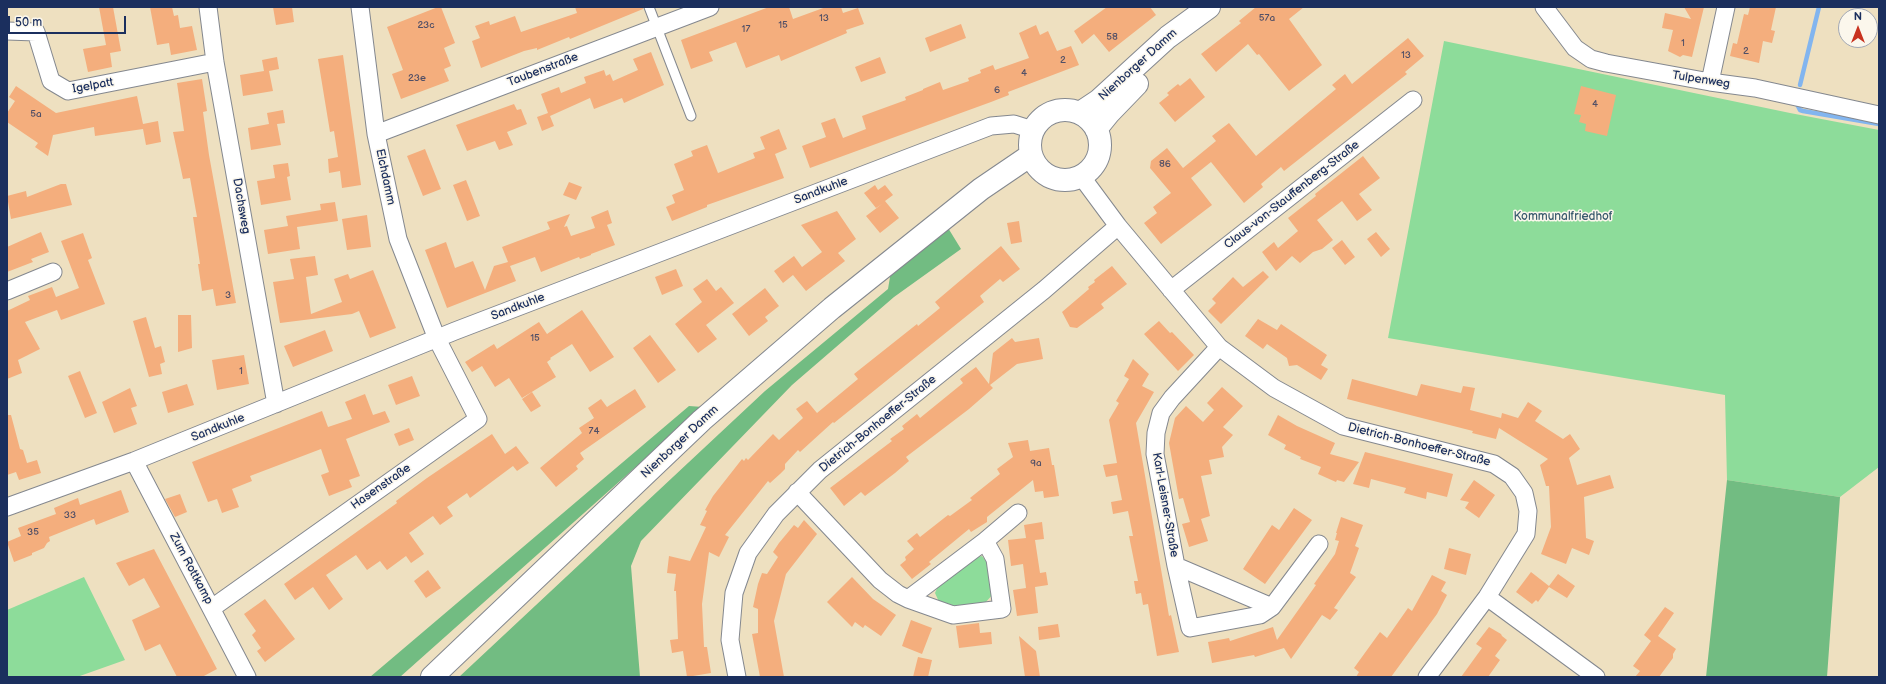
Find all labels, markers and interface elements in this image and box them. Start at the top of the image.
scale bar [10,8,128,34]
north arrow [1838,8,1878,48]
text: N [1854,10,1862,23]
house number: 13 [819,12,829,24]
house number: 57a [1259,12,1275,24]
text: 50 m [15,15,42,30]
house number: 23c [417,19,435,31]
house number: 15 [778,19,788,31]
house number: 17 [742,23,750,35]
street label: Nienborger Damm [1096,26,1180,104]
house number: 58 [1106,31,1118,43]
house number: 1 [1681,37,1685,49]
house number: 2 [1743,45,1749,57]
house number: 13 [1401,49,1411,61]
street label: Taubenstraße [506,50,580,90]
house number: 2 [1060,54,1066,66]
house number: 4 [1021,67,1027,79]
street label: Tulpenweg [1671,68,1731,92]
house number: 23e [408,72,426,84]
street label: Igelpatt [71,75,115,97]
house number: 6 [994,84,1000,96]
house number: 4 [1592,98,1598,110]
house number: 5a [30,108,42,120]
street label: Claus-von-Stauffenberg-Straße [1222,138,1362,252]
street label: Elchdamm [372,148,398,206]
house number: 86 [1159,158,1171,170]
street label: Sandkuhle [792,174,850,208]
street label: Dachsweg [229,177,253,235]
park label: Kommunalfriedhof [1513,210,1613,224]
house number: 3 [225,289,231,301]
street label: Sandkuhle [489,290,547,324]
house number: 15 [530,332,540,344]
house number: 1 [239,365,243,377]
street label: Dietrich-Bonhoeffer-Straße [817,372,939,476]
street label: Nienborger Damm [638,403,722,481]
street label: Sandkuhle [189,411,247,445]
street label: Dietrich-Bonhoeffer-Straße [1346,420,1492,470]
house number: 74 [588,425,600,437]
street label: Karl-Leisner-Straße [1149,452,1181,558]
house number: 9a [1030,457,1042,469]
street label: Hasenstraße [348,461,414,513]
house number: 33 [64,509,76,521]
house number: 35 [27,526,39,538]
street label: Zum Rottkamp [166,531,216,607]

